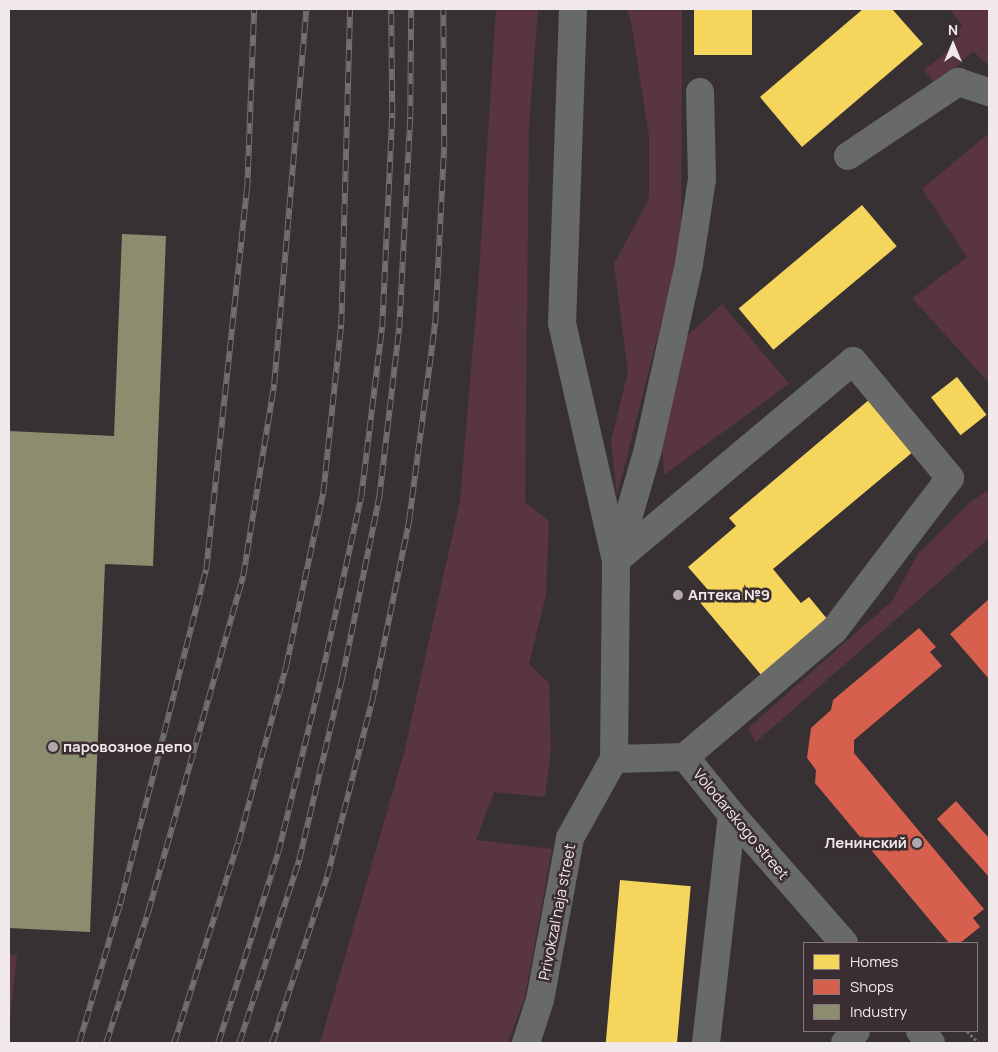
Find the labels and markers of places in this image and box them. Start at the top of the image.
place label: Аптека №9 [688,586,770,604]
marker: Аптека №9 [672,589,684,601]
place label: паровозное депо [63,738,192,756]
marker: паровозное депо [47,741,59,753]
place label: Ленинский [824,834,907,852]
marker: Ленинский [911,837,923,849]

